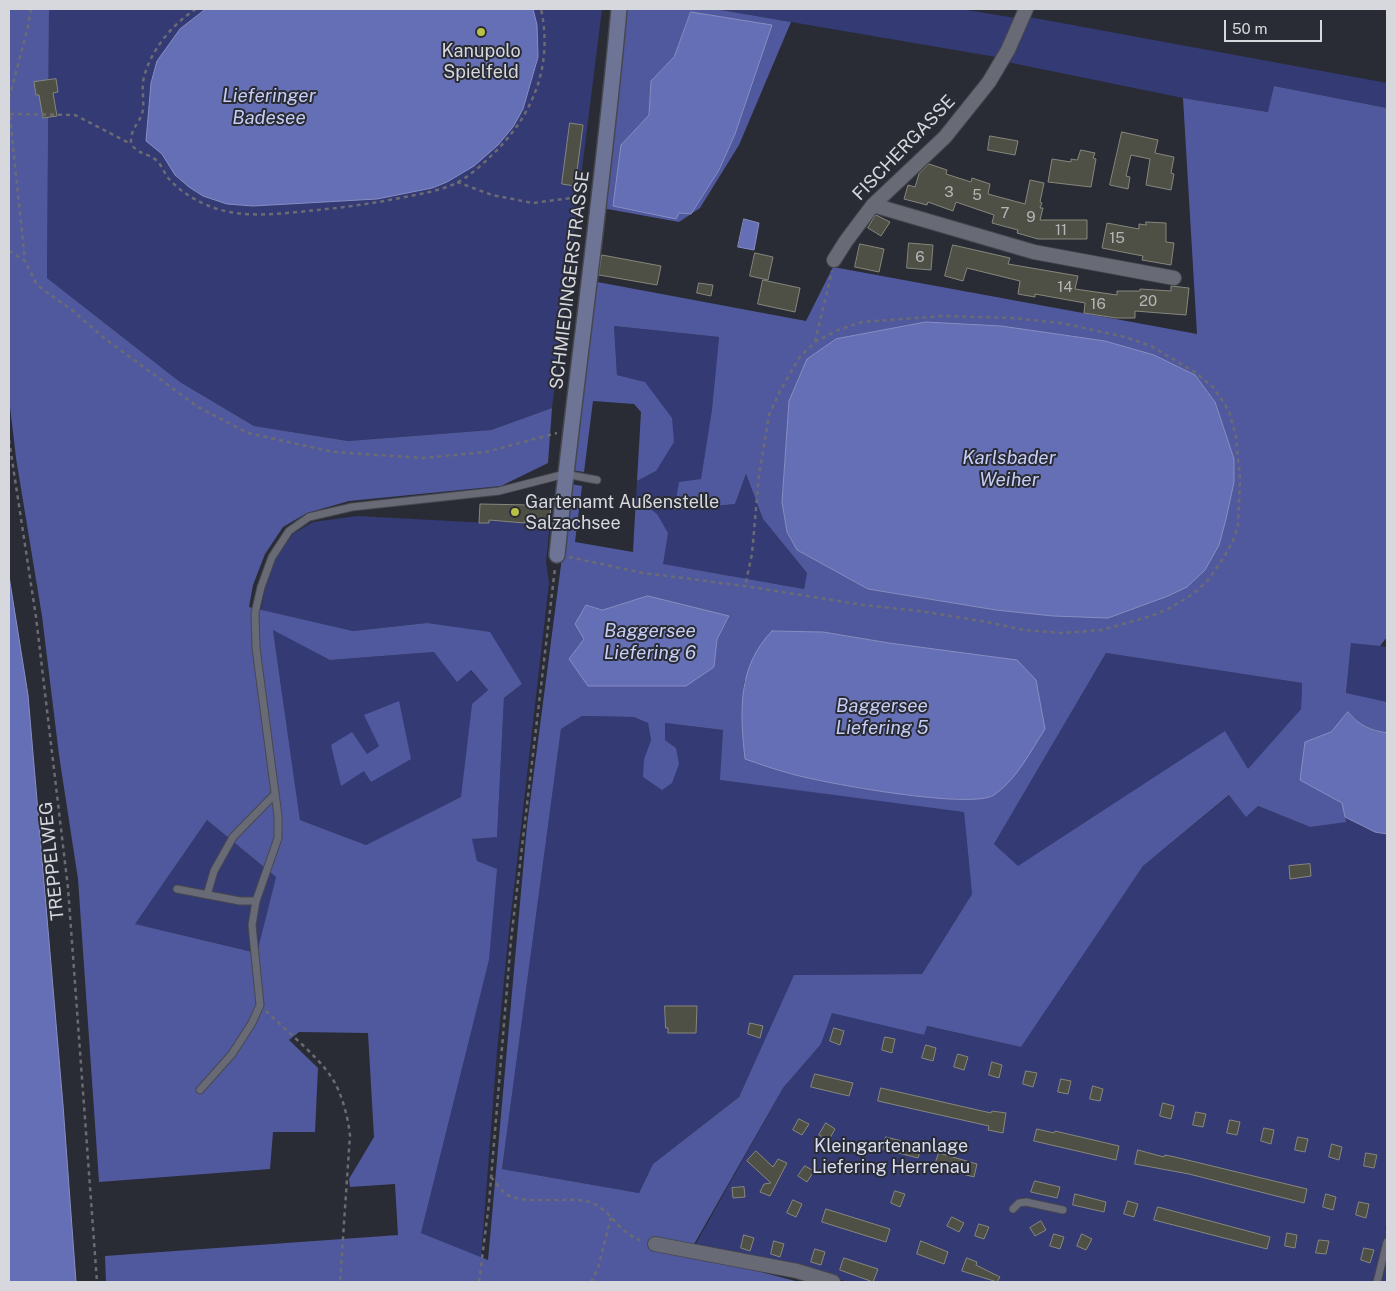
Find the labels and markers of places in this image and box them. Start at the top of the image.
marker: Kanupolo Spielfeld [475,26,487,38]
place label: Kanupolo Spielfeld [441,40,521,82]
place label: Gartenamt Außenstelle Salzachsee [525,491,719,534]
marker: Gartenamt Außenstelle Salzachsee [509,506,521,518]

